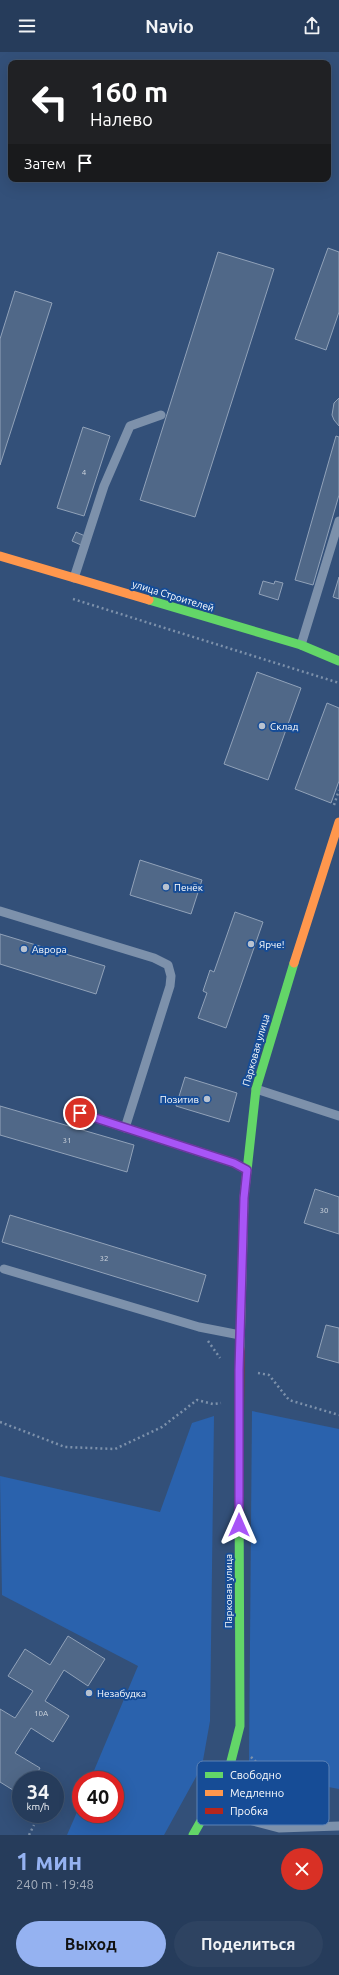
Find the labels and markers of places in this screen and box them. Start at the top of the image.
marker: Склад [257,721,267,731]
place label: Склад [270,721,298,732]
marker: Пенёк [161,882,171,892]
place label: Пенёк [174,882,203,893]
marker: Ярче! [246,939,256,949]
place label: Ярче! [259,939,285,950]
marker: Аврора [19,944,29,954]
place label: Аврора [32,944,67,955]
place label: Позитив [160,1094,199,1105]
marker: Позитив [202,1094,212,1104]
pin [63,1096,97,1130]
marker: Незабудка [84,1688,94,1698]
place label: Незабудка [97,1688,146,1699]

